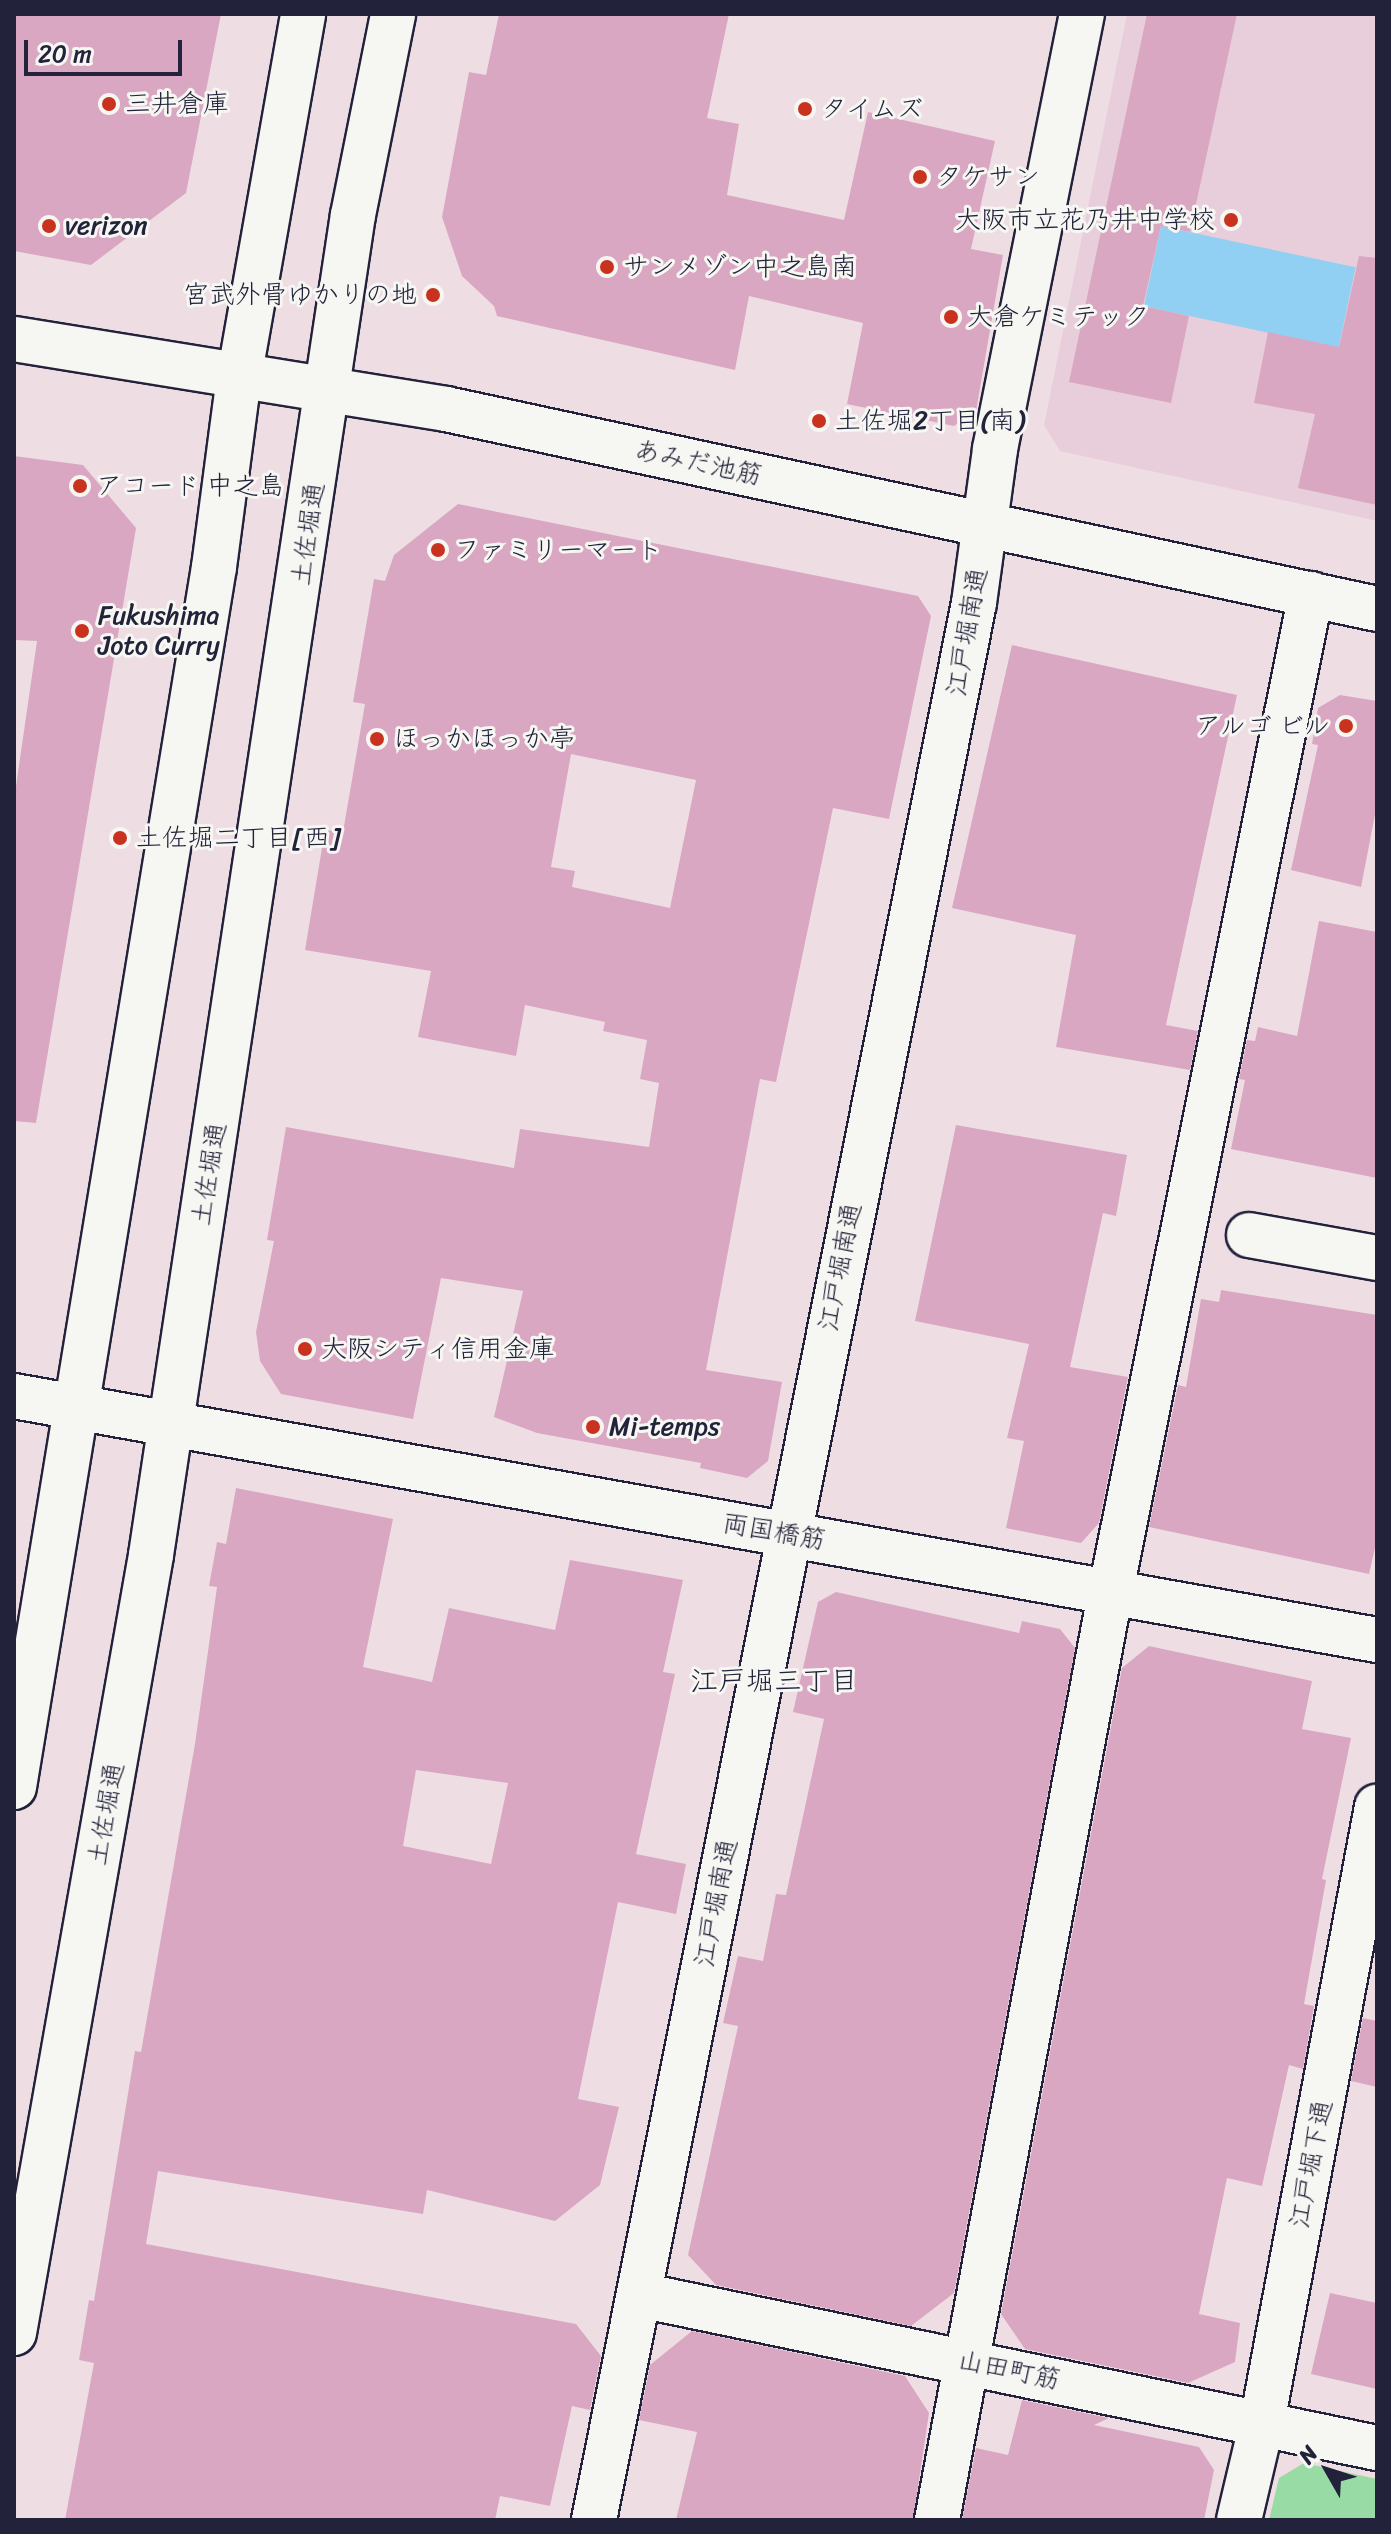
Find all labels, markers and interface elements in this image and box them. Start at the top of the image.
scale bar [28,24,186,74]
text: 20 m [38,33,92,75]
place label: 三井倉庫 [125,88,229,120]
place label: タイムズ [821,93,925,125]
marker: 三井倉庫 [100,95,118,113]
marker: タイムズ [796,100,814,118]
place label: タケサン [936,161,1040,193]
marker: タケサン [911,168,929,186]
place label: 大阪市立花乃井中学校 [955,204,1215,236]
place label: verizon [65,210,148,242]
marker: 大阪市立花乃井中学校 [1222,211,1240,229]
marker: verizon [40,217,58,235]
place label: サンメゾン中之島南 [623,251,857,283]
marker: サンメゾン中之島南 [598,258,616,276]
place label: 宮武外骨ゆかりの地 [183,279,417,311]
marker: 宮武外骨ゆかりの地 [424,286,442,304]
place label: 大倉ケミテック [967,301,1149,333]
marker: 大倉ケミテック [942,308,960,326]
place label: 土佐堀2丁目(南) [835,405,1024,437]
marker: 土佐堀2丁目(南) [810,412,828,430]
street label: あみだ池筋 [631,434,765,492]
place label: アコード 中之島 [96,470,285,502]
marker: アコード 中之島 [71,477,89,495]
street label: 土佐堀通 [285,480,331,588]
place label: ファミリーマート [454,534,662,566]
marker: ファミリーマート [429,541,447,559]
street label: 江戸堀南通 [940,565,994,699]
place label: Fukushima Joto Curry [98,600,220,662]
marker: Fukushima Joto Curry [73,622,91,640]
place label: アルゴ ビル [1193,710,1330,742]
marker: アルゴ ビル [1337,717,1355,735]
place label: ほっかほっか亭 [393,723,575,755]
marker: ほっかほっか亭 [368,730,386,748]
place label: 土佐堀二丁目[西] [136,822,341,854]
marker: 土佐堀二丁目[西] [111,829,129,847]
street label: 土佐堀通 [185,1120,233,1228]
street label: 江戸堀南通 [812,1200,868,1334]
place label: 大阪シティ信用金庫 [321,1333,555,1365]
marker: 大阪シティ信用金庫 [296,1340,314,1358]
place label: Mi-temps [609,1411,720,1443]
marker: Mi-temps [584,1418,602,1436]
street label: 両国橋筋 [720,1508,828,1556]
district label: 江戸堀三丁目 [690,1664,858,1698]
street label: 土佐堀通 [82,1760,130,1868]
street label: 江戸堀南通 [688,1836,744,1970]
street label: 江戸堀下通 [1283,2097,1339,2231]
street label: 山田町筋 [955,2344,1063,2396]
north arrow [1287,2430,1367,2510]
text: N [1288,2436,1328,2473]

